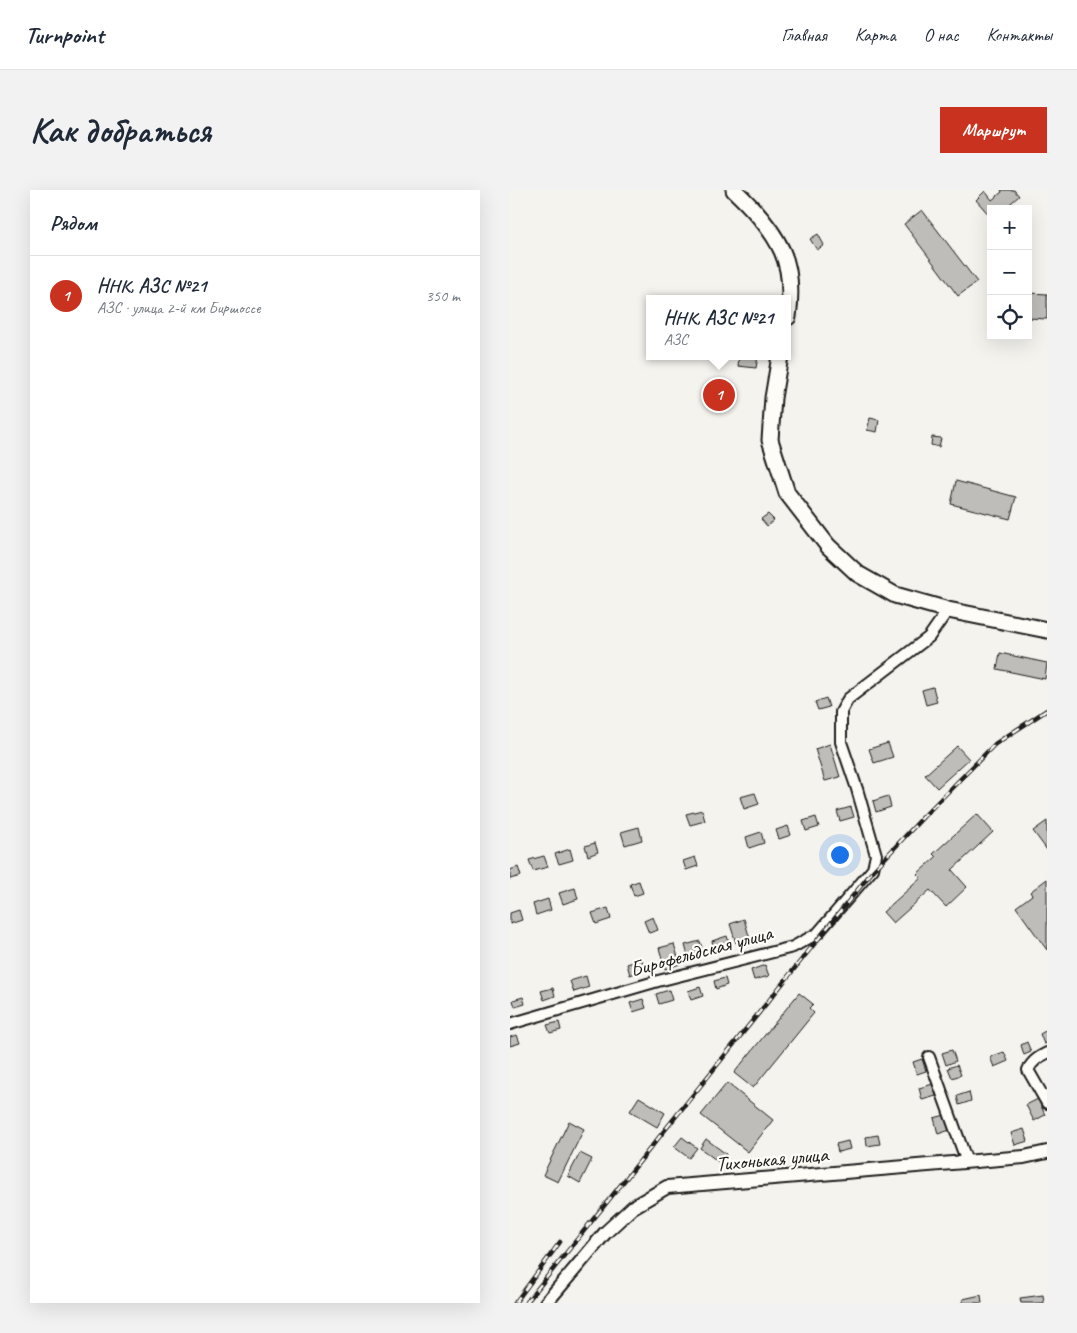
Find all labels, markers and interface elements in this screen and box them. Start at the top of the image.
text: Turnpoint [25,20,104,50]
text: Главная [782,24,827,46]
text: Карта [855,24,896,46]
text: О нас [924,24,959,46]
text: Контакты [987,24,1052,46]
button: Маршрут [940,107,1047,153]
text: Как добраться [30,108,211,153]
map controls [987,205,1032,340]
button: + [987,205,1032,250]
text: Рядом [50,210,97,236]
button: − [987,250,1032,295]
text: ННК, АЗС №21 [97,274,207,298]
text: 1 [62,286,70,306]
text: 350 m [426,286,460,306]
popup [646,295,791,360]
button: locate [987,295,1032,340]
text: АЗС · улица 2-й км Биршоссе [97,298,261,318]
text: ННК, АЗС №21 [664,306,773,330]
text: АЗС [664,330,688,350]
pin: 1 [703,376,735,414]
your location [827,842,853,868]
street label: Бирофельдская улица [627,919,776,982]
street label: Тихонькая улица [715,1141,831,1177]

